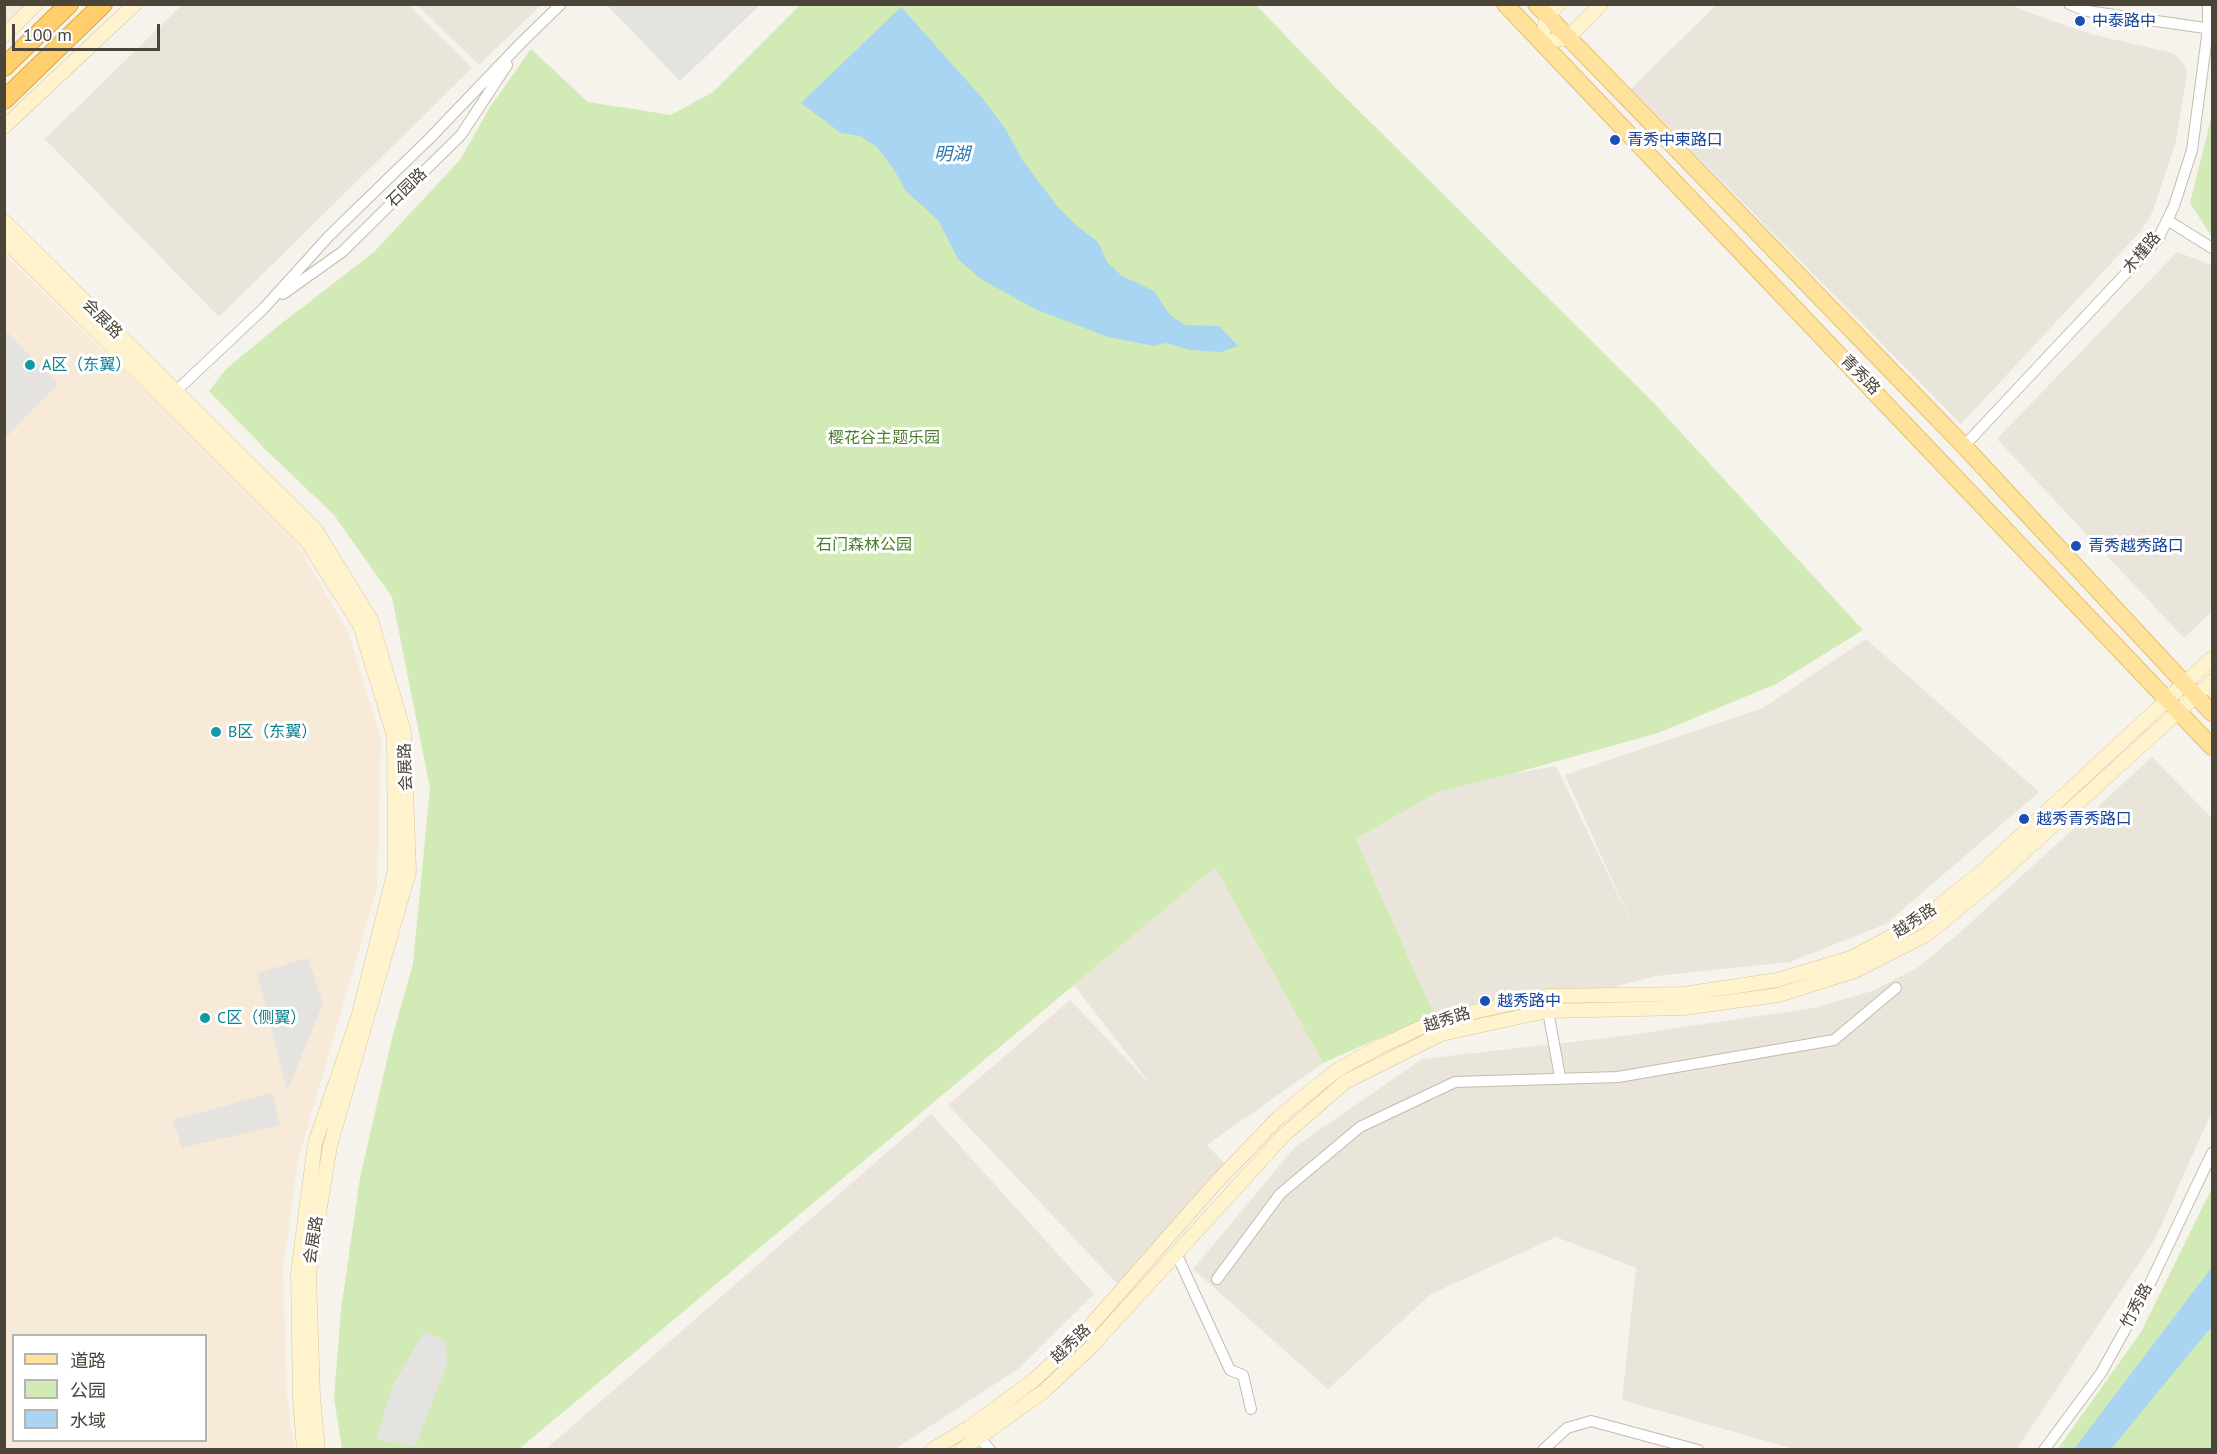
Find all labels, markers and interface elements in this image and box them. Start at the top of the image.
place label: 中泰路中 [2092,11,2156,31]
scale bar [15,12,164,50]
marker: 中泰路中 [2073,14,2087,28]
text: 100 m [23,23,72,46]
place label: 青秀中柬路口 [1627,130,1723,150]
marker: 青秀中柬路口 [1608,133,1622,147]
water label: 明湖 [934,144,970,166]
street label: 石园路 [383,164,431,212]
street label: 木槿路 [2119,228,2165,278]
street label: 会展路 [78,295,126,343]
street label: 青秀路 [1836,351,1884,399]
place label: A区（东翼） [42,355,131,375]
marker: A区（东翼） [23,358,37,372]
park label: 樱花谷主题乐园 [828,428,940,448]
park label: 石门森林公园 [816,535,912,555]
place label: 青秀越秀路口 [2088,536,2184,556]
marker: 青秀越秀路口 [2069,539,2083,553]
place label: B区（东翼） [228,722,317,742]
marker: B区（东翼） [209,725,223,739]
street label: 会展路 [396,743,416,791]
place label: 越秀青秀路口 [2036,809,2132,829]
marker: 越秀青秀路口 [2017,812,2031,826]
street label: 越秀路 [1890,900,1940,942]
place label: 越秀路中 [1497,991,1561,1011]
marker: 越秀路中 [1478,994,1492,1008]
street label: 越秀路 [1421,1004,1473,1036]
place label: C区（侧翼） [217,1008,306,1028]
marker: C区（侧翼） [198,1011,212,1025]
street label: 会展路 [301,1215,327,1265]
street label: 竹秀路 [2117,1280,2157,1332]
street label: 越秀路 [1047,1320,1095,1368]
legend [12,1334,207,1442]
text: 道路 [70,1349,106,1372]
text: 公园 [70,1379,106,1402]
text: 水域 [70,1409,106,1432]

